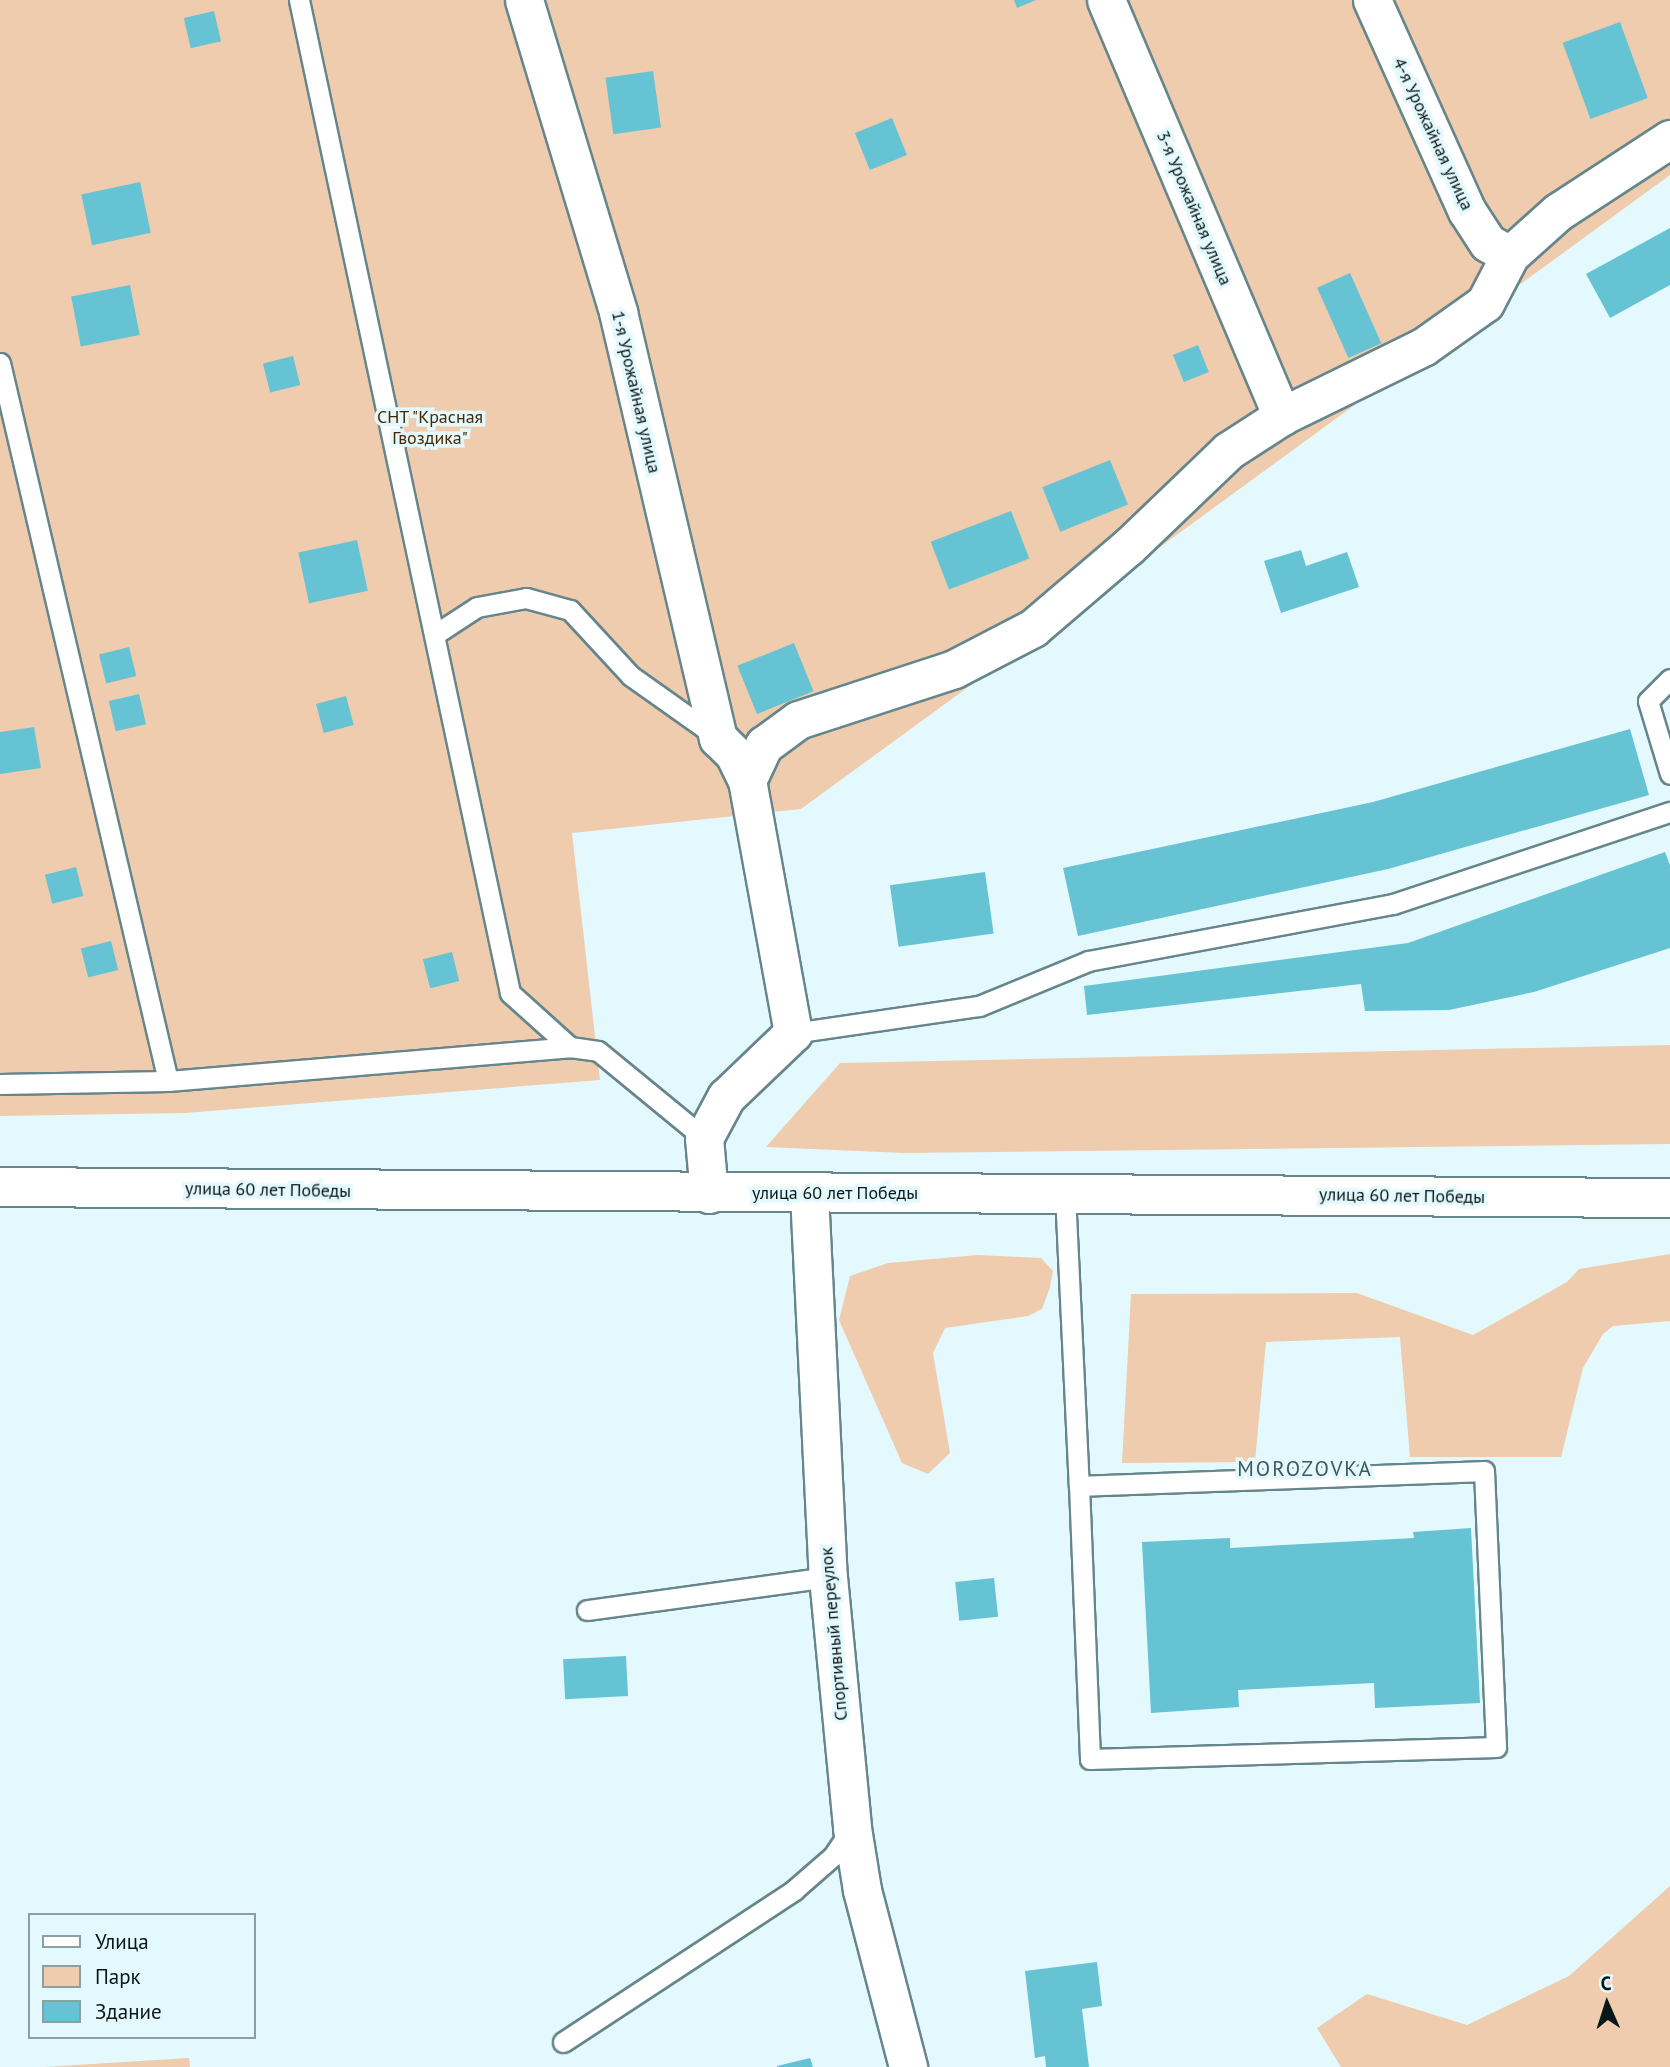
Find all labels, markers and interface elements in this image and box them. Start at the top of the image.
street label: 4-я Урожайная улица [1388,54,1478,214]
street label: 3-я Урожайная улица [1152,127,1236,289]
street label: 1-я Урожайная улица [607,309,665,475]
park label: СНТ "Красная Гвоздика" [376,407,484,450]
street label: улица 60 лет Победы [184,1178,352,1202]
street label: улица 60 лет Победы [752,1182,918,1204]
street label: улица 60 лет Победы [1318,1184,1486,1208]
district label: MOROZOVKA [1238,1456,1372,1482]
street label: Спортивный переулок [816,1546,852,1722]
legend [28,1913,256,2039]
text: Улица [95,1928,149,1955]
text: Парк [95,1963,141,1990]
north arrow [1572,1969,1642,2039]
text: С [1600,1971,1612,1995]
text: Здание [95,1998,162,2025]

